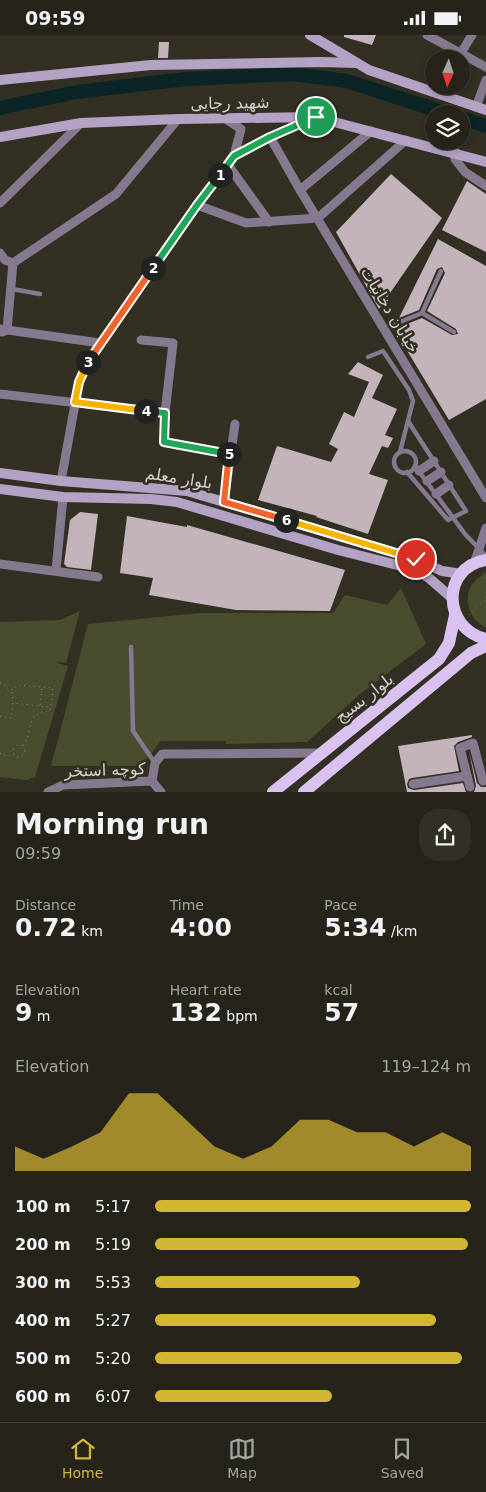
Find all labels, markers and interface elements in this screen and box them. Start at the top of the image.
text: 09:59 [25,7,85,29]
north arrow [425,50,470,95]
map controls [425,50,470,150]
street label: شهید رجایی [190,93,270,114]
pin [295,96,337,138]
icon: arrive [302,103,330,131]
button: layers [425,105,470,150]
pin: 1 [208,163,232,187]
text: 1 [216,167,225,183]
pin: 2 [140,255,166,281]
text: 2 [149,260,158,276]
street label: خیابان دخانیات [357,264,423,356]
pin: 3 [76,349,100,375]
text: 3 [84,354,93,370]
pin: 4 [134,399,158,423]
text: 4 [142,403,151,419]
pin: 5 [216,441,242,467]
text: 5 [225,446,234,462]
street label: بلوار معلم [144,463,214,494]
pin: 6 [274,507,298,533]
text: 6 [282,512,291,528]
pin [395,538,437,580]
icon: check [402,545,430,573]
street label: بلوار بسیج [331,669,398,728]
street label: کوچه استخر [63,759,146,782]
text: Morning run [15,808,209,841]
button: share [419,809,471,861]
text: 09:59 [15,844,61,863]
text: Distance [15,897,76,913]
text: Time [170,897,204,913]
text: Pace [324,897,357,913]
text: 0.72 [15,913,77,942]
text: 4:00 [170,913,232,942]
text: 5:34 [324,913,387,942]
text: km [77,923,103,939]
text: /km [387,923,417,939]
text: Elevation [15,982,80,998]
text: Heart rate [170,982,242,998]
text: kcal [324,982,353,998]
text: 9 [15,998,32,1027]
text: 132 [170,998,222,1027]
text: 57 [324,998,359,1027]
text: m [32,1008,51,1024]
text: bpm [222,1008,258,1024]
text: Elevation [15,1057,89,1076]
text: 119–124 m [381,1057,471,1076]
text: 100 m [15,1197,71,1216]
text: 5:17 [95,1197,131,1216]
text: 200 m [15,1235,71,1254]
text: 5:19 [95,1235,131,1254]
text: 300 m [15,1273,71,1292]
text: 5:53 [95,1273,131,1292]
text: 400 m [15,1311,71,1330]
text: 5:27 [95,1311,131,1330]
text: 500 m [15,1349,71,1368]
text: 5:20 [95,1349,131,1368]
text: 600 m [15,1387,71,1406]
text: 6:07 [95,1387,131,1406]
tab: Home [62,1435,103,1481]
tab: Map [227,1435,257,1481]
tab: Saved [381,1435,424,1481]

